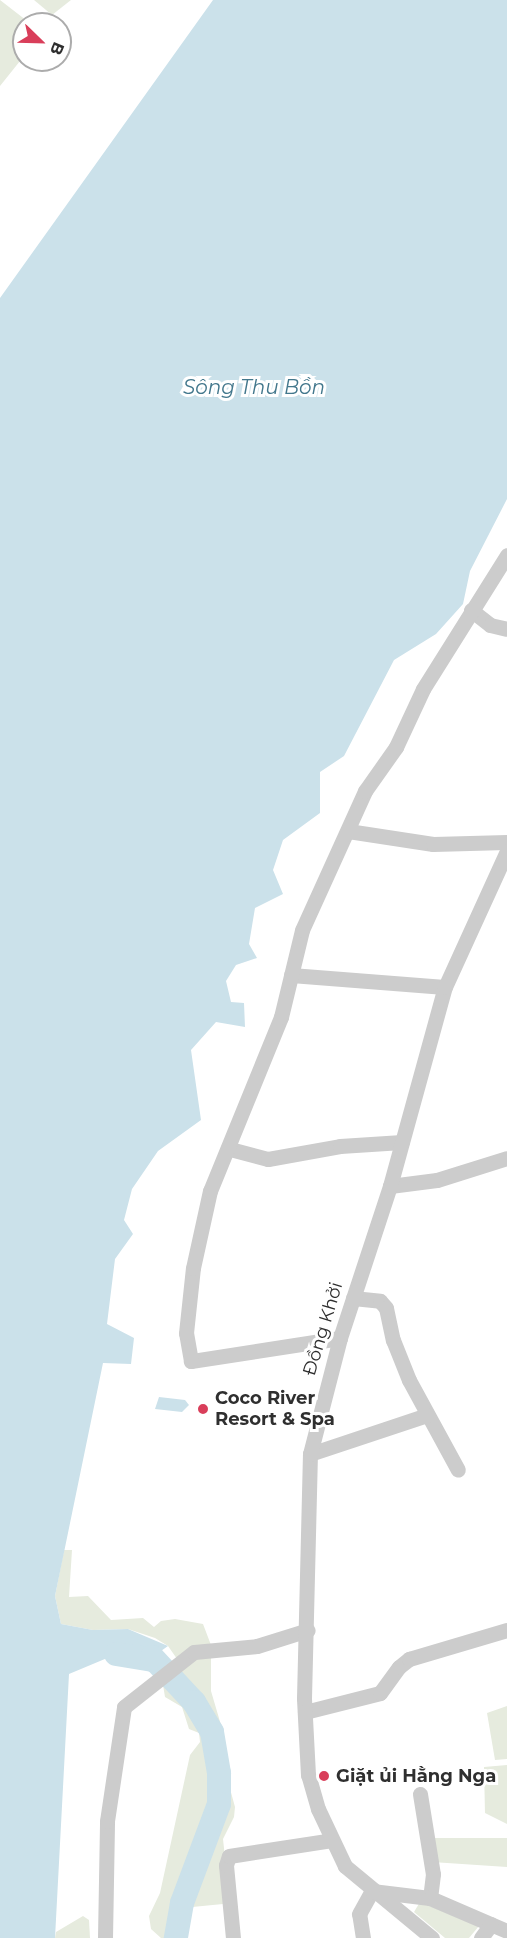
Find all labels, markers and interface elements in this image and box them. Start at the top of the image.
north arrow [12,12,72,72]
text: B [46,39,68,58]
water label: Sông Thu Bồn [183,375,325,399]
street label: Đồng Khởi [299,1280,347,1378]
place label: Coco River Resort & Spa [215,1388,335,1430]
marker: Coco River Resort & Spa [196,1402,210,1416]
place label: Giặt ủi Hằng Nga [336,1765,496,1787]
marker: Giặt ủi Hằng Nga [317,1769,331,1783]

